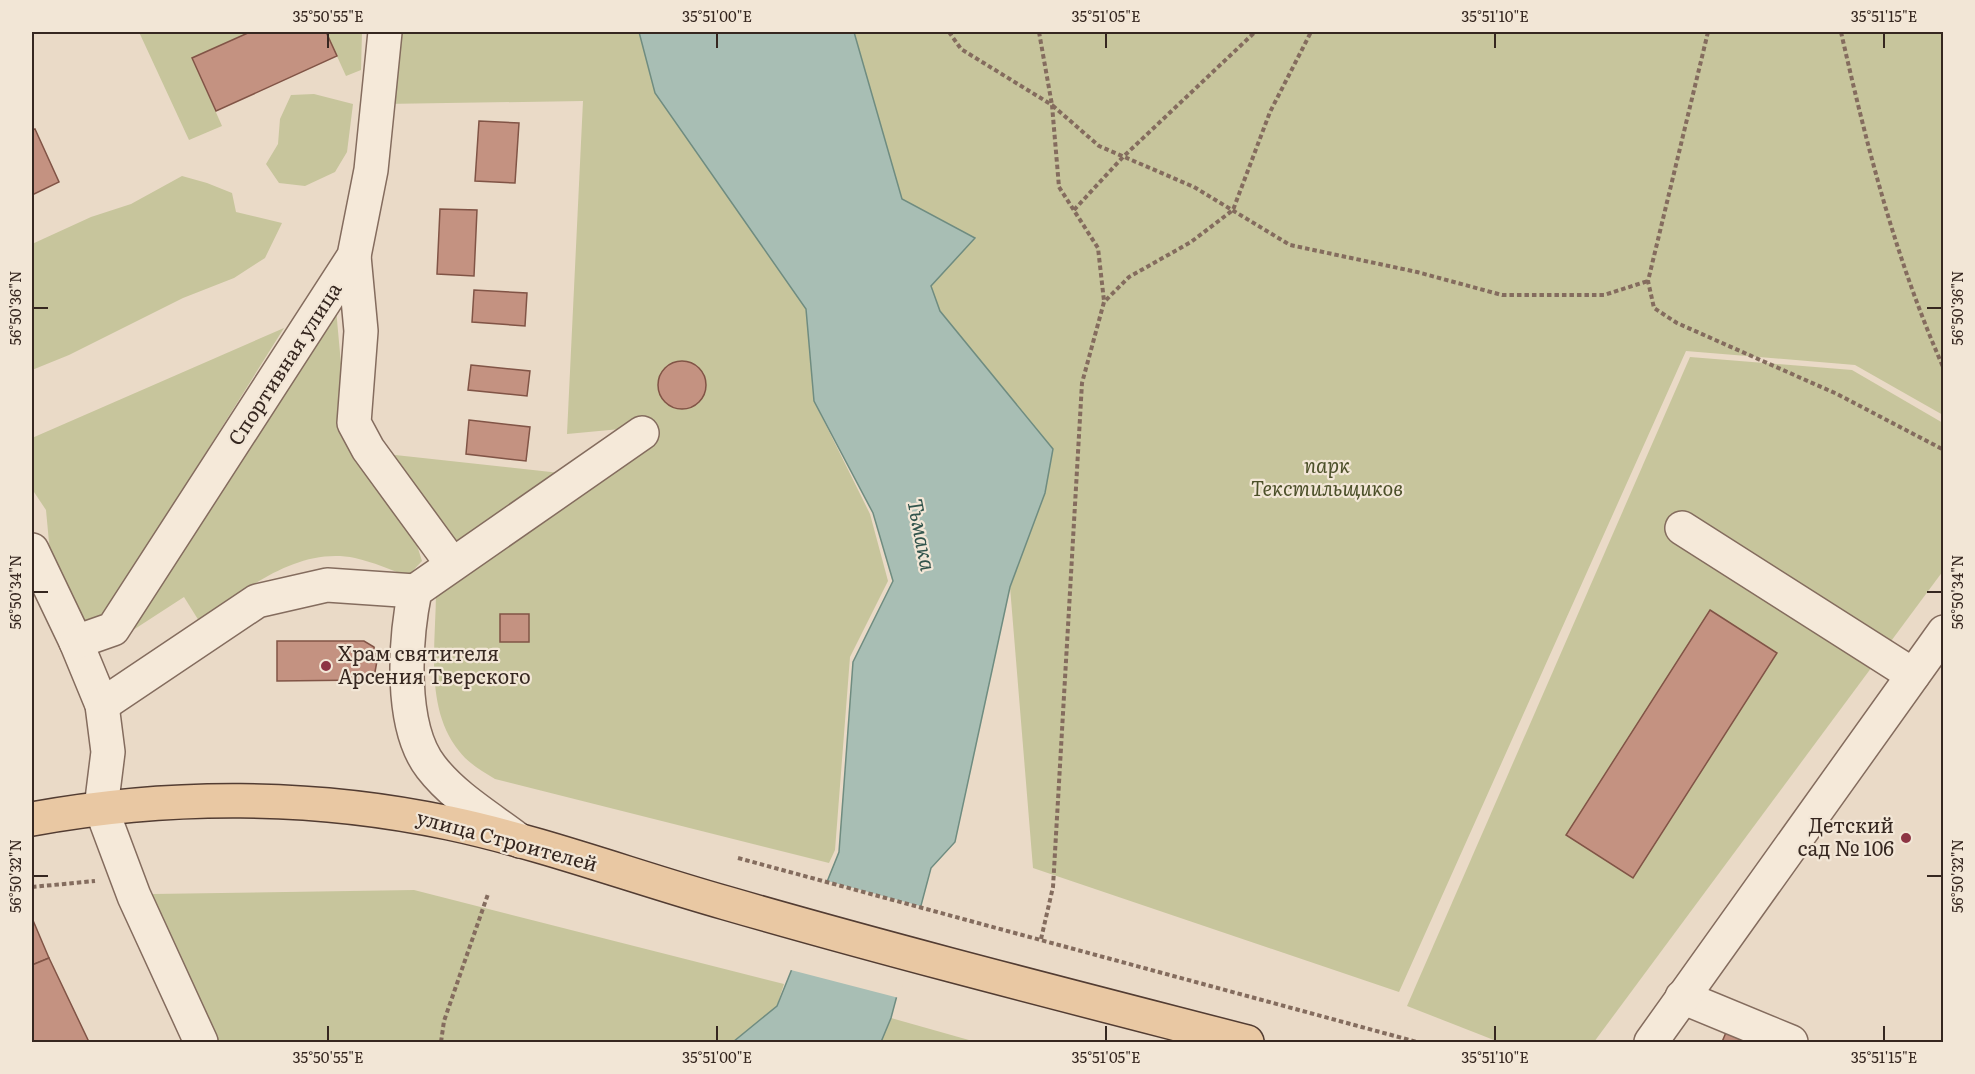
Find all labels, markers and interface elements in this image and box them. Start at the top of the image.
text: 35°50'55"E [292,4,364,27]
text: 35°51'00"E [682,4,752,27]
text: 35°51'05"E [1071,4,1141,27]
text: 35°51'10"E [1461,4,1529,27]
text: 35°51'15"E [1851,4,1917,27]
text: 56°50'36"N [3,271,26,345]
text: 56°50'36"N [1945,271,1968,345]
street label: Спортивная улица [219,275,348,451]
park label: парк Текстильщиков [1251,449,1403,502]
water label: Тьмака [901,496,946,573]
text: 56°50'34"N [3,554,26,630]
text: 56°50'34"N [1945,554,1968,630]
place label: Храм святителя Арсения Тверского [338,637,531,690]
marker: Храм святителя Арсения Тверского [319,659,333,673]
street label: улица Строителей [414,800,601,878]
place label: Детский сад № 106 [1797,809,1894,862]
marker: Детский сад № 106 [1899,831,1913,845]
text: 56°50'32"N [3,839,26,913]
text: 56°50'32"N [1945,839,1968,913]
text: 35°50'55"E [292,1045,364,1068]
text: 35°51'00"E [682,1045,752,1068]
text: 35°51'05"E [1071,1045,1141,1068]
text: 35°51'10"E [1461,1045,1529,1068]
text: 35°51'15"E [1851,1045,1917,1068]

